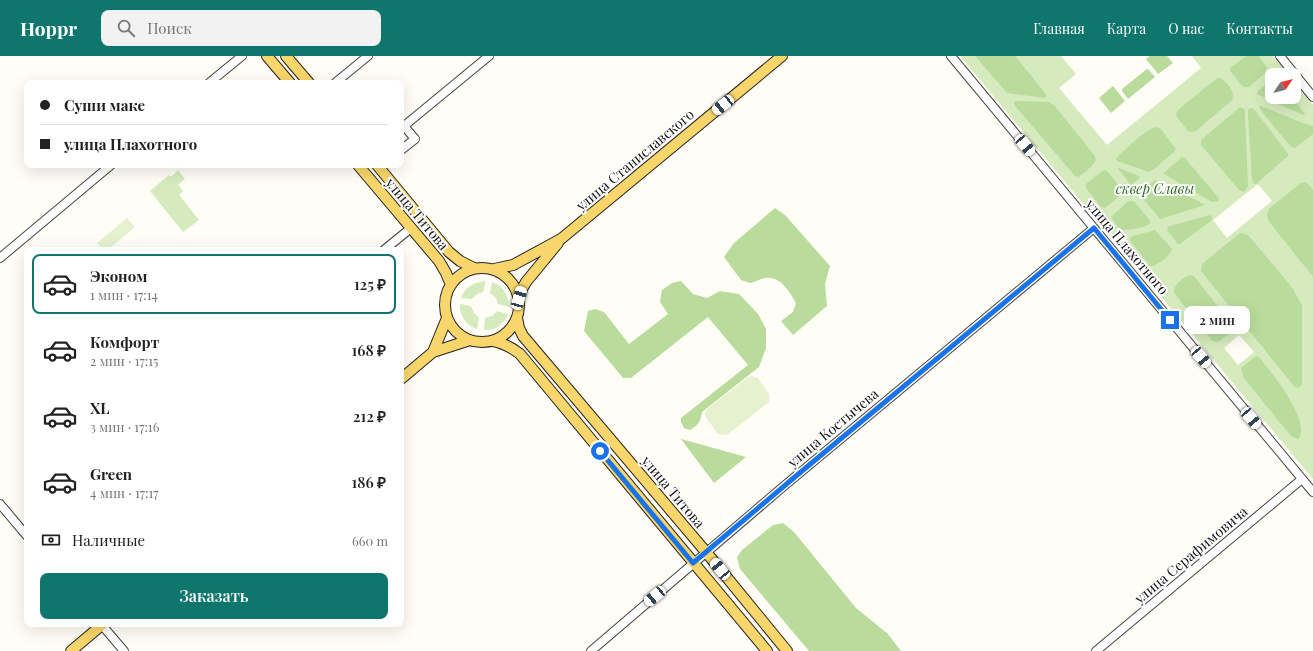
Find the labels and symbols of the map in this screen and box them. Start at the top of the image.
north arrow [1265,68,1301,104]
car [710,93,736,117]
street label: улица Станиславского [571,104,698,215]
car [1013,132,1037,158]
street label: улица Титова [381,173,453,254]
park label: сквер Славы [1116,179,1195,198]
street label: улица Плахотного [1081,194,1173,299]
car [510,285,528,311]
callout: 2 мин [1184,306,1250,334]
route end [1161,311,1179,329]
car [1189,344,1213,370]
street label: улица Костычева [783,384,882,472]
car [1239,405,1263,431]
route start [591,442,609,460]
street label: улица Титова [637,451,709,532]
street label: улица Серафимовича [1129,502,1251,608]
car [708,556,732,582]
car [642,584,668,608]

